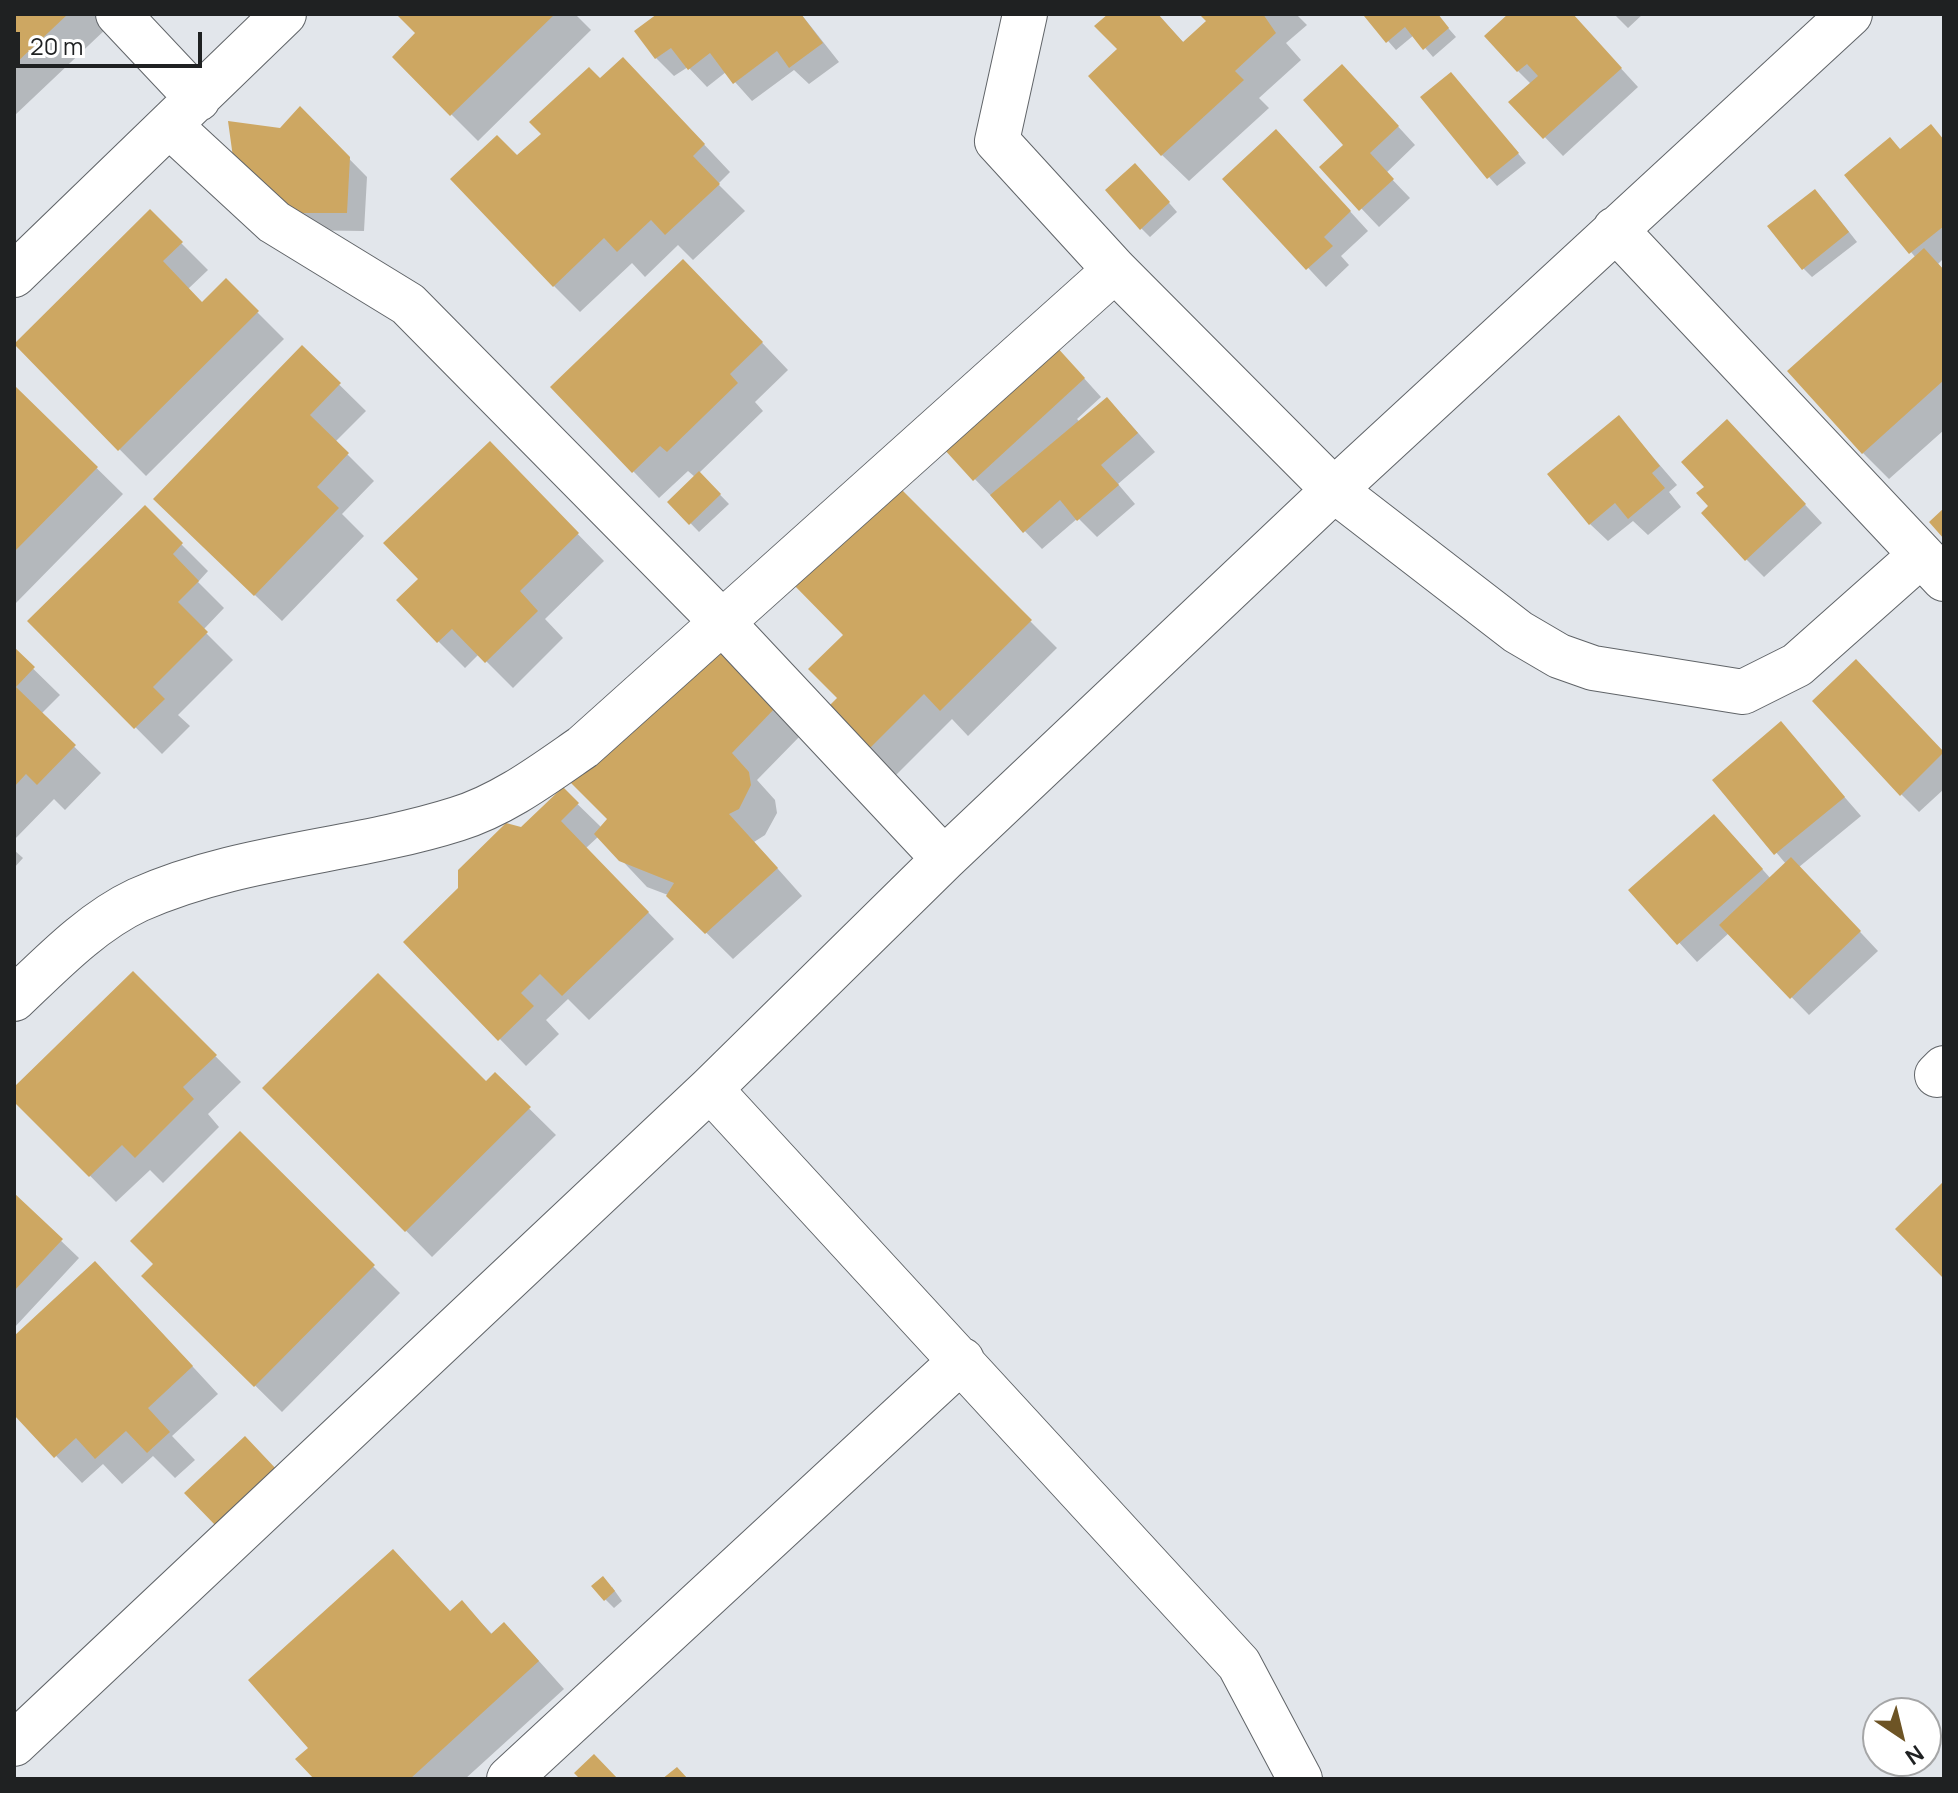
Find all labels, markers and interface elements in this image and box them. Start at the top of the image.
scale bar [20,16,206,66]
text: 20 m [30,29,83,62]
north arrow [1862,1697,1942,1777]
text: N [1900,1738,1930,1772]

